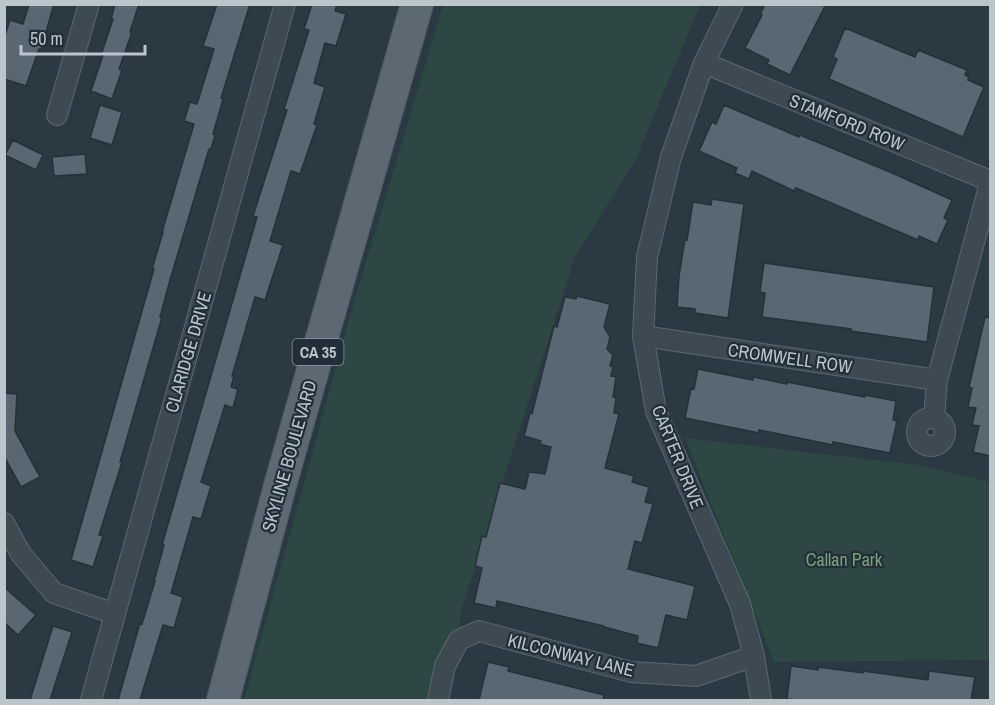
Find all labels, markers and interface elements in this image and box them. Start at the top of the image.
scale bar [21,18,146,56]
text: 50 m [30,26,63,51]
street label: STAMFORD ROW [786,88,908,156]
street label: CLARIDGE DRIVE [159,289,217,415]
street label: CROMWELL ROW [726,337,854,379]
road number: CA 35 [292,339,344,365]
street label: SKYLINE BOULEVARD [255,377,323,535]
street label: CARTER DRIVE [646,401,710,513]
park label: Callan Park [806,547,883,572]
street label: KILCONWAY LANE [505,627,637,683]

